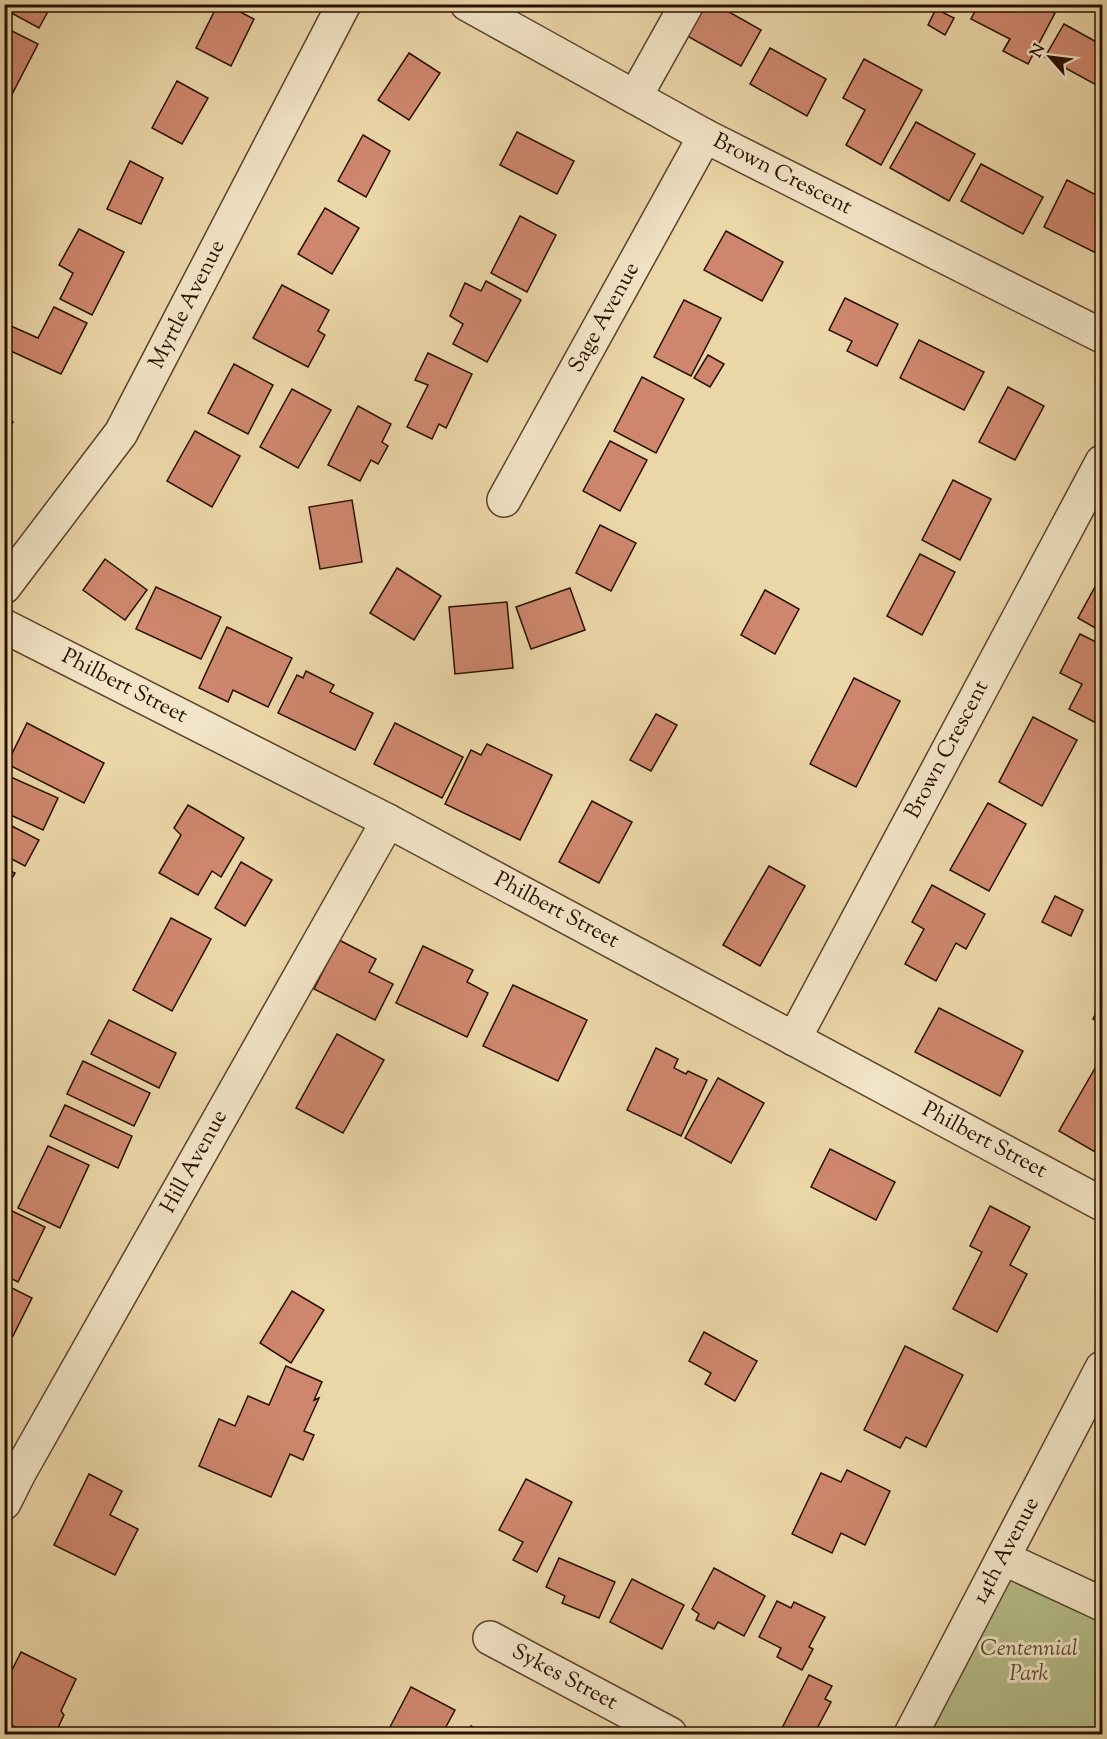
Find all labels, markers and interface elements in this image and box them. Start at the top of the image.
north arrow [1020,27,1080,87]
text: N [1026,40,1052,62]
street label: Brown Crescent [707,126,858,224]
street label: Myrtle Avenue [142,235,234,375]
street label: Sage Avenue [561,257,649,379]
street label: Philbert Street [56,642,193,733]
street label: Brown Crescent [898,675,998,825]
street label: Philbert Street [488,865,625,958]
street label: Philbert Street [916,1095,1053,1188]
street label: Hill Avenue [153,1104,237,1220]
street label: 14th Avenue [965,1492,1049,1610]
park label: Centennial Park [980,1634,1078,1691]
street label: Sykes Street [505,1637,623,1720]

